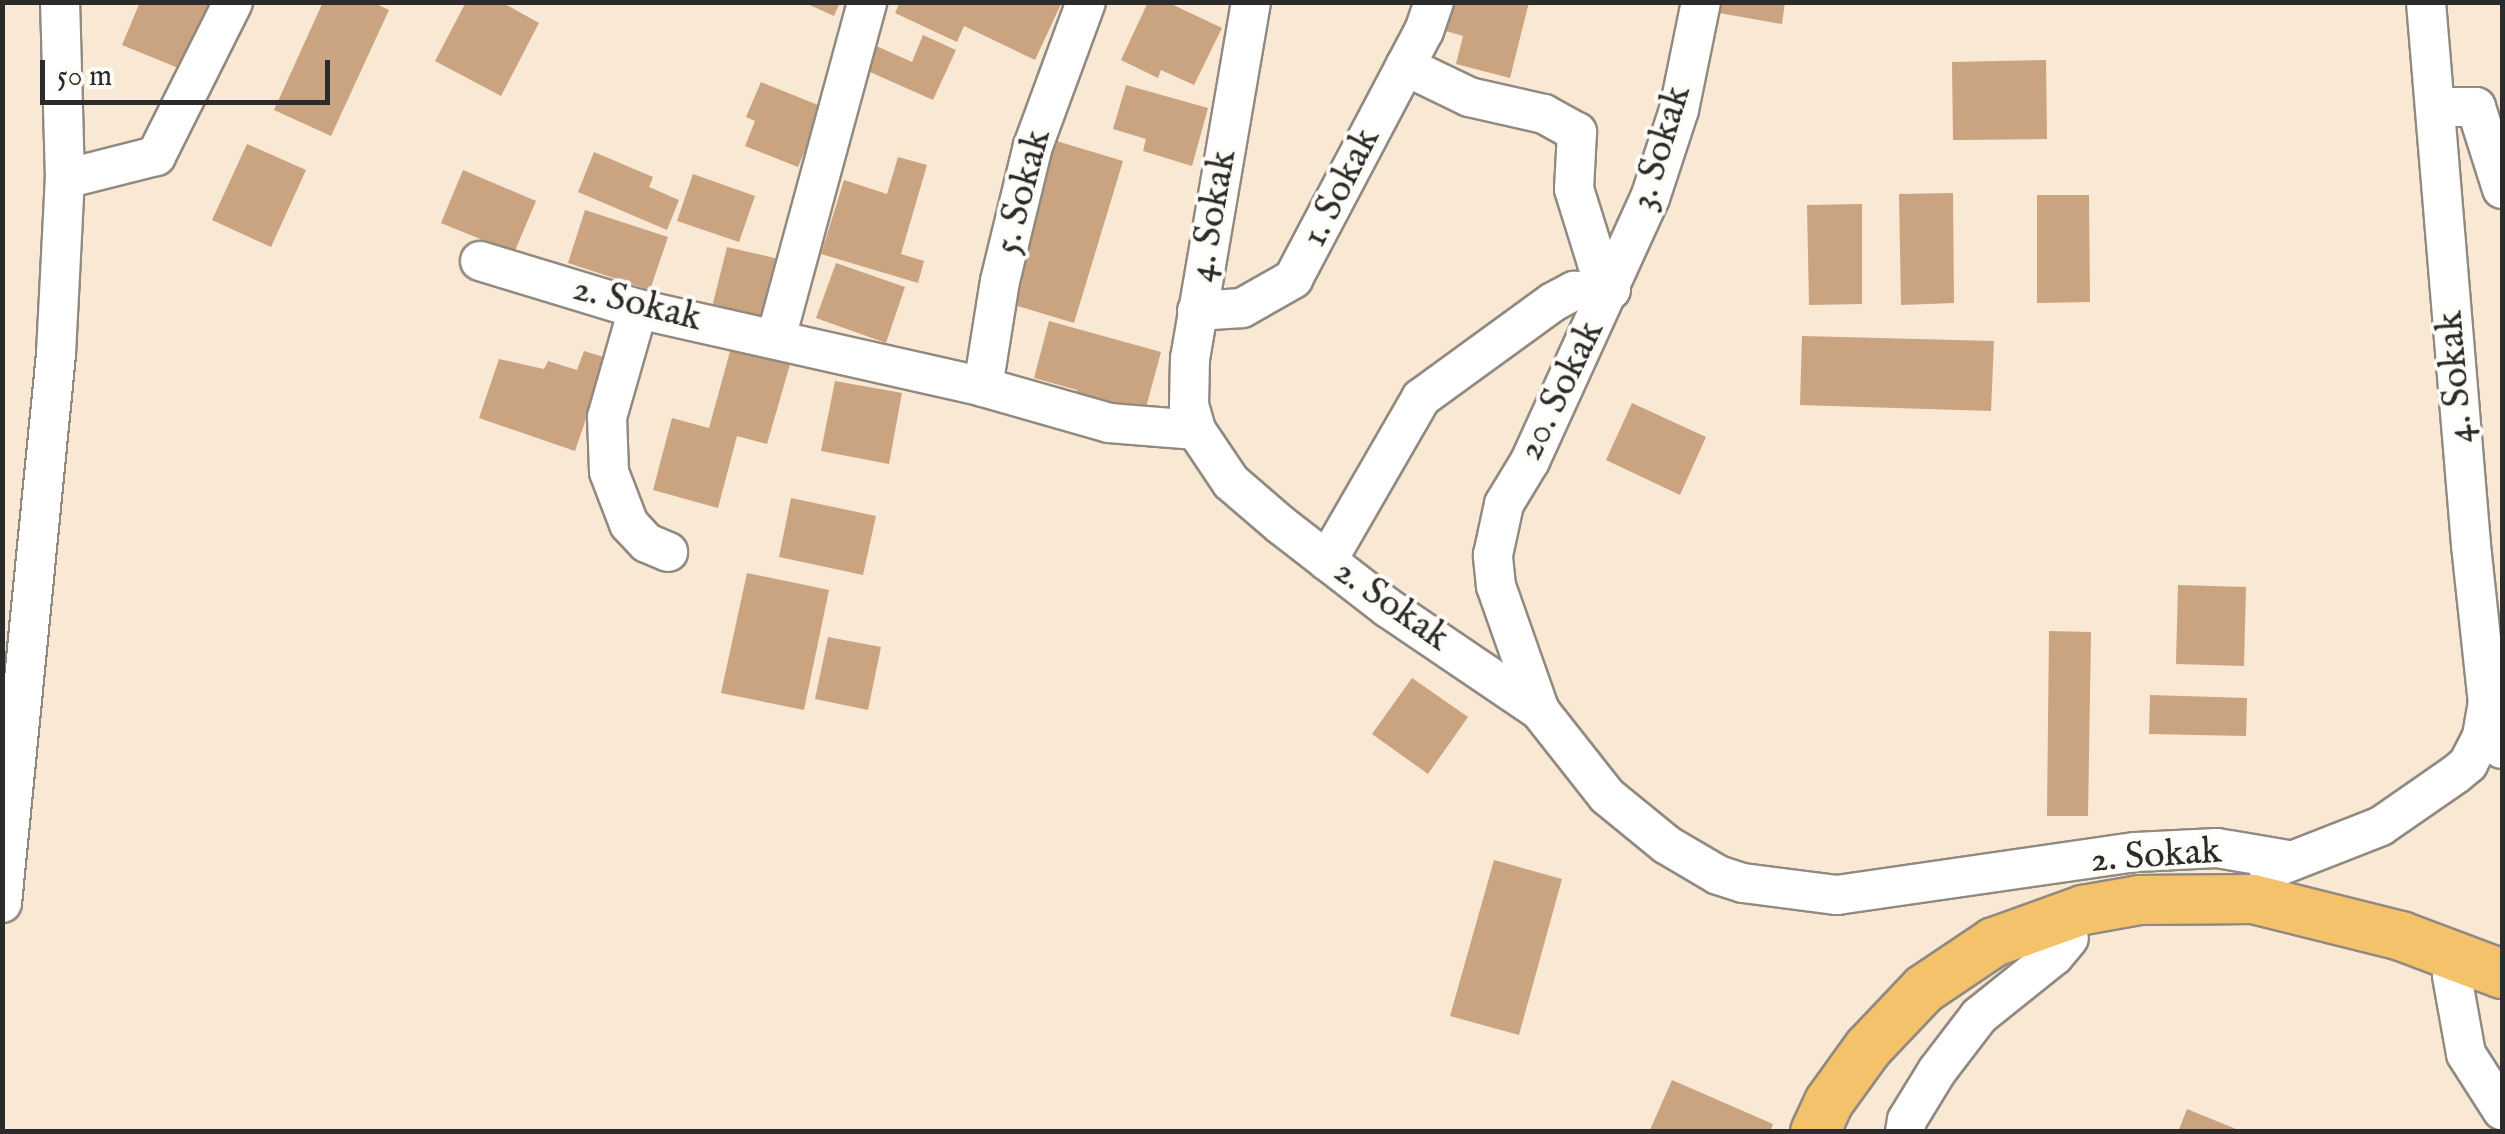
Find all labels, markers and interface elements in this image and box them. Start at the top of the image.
scale bar [45,40,335,102]
text: 50 m [57,58,112,96]
street label: 3. Sokak [1622,80,1702,216]
street label: 1. Sokak [1293,121,1391,255]
street label: 5. Sokak [986,125,1062,259]
street label: 4. Sokak [1180,147,1248,285]
street label: 2. Sokak [568,267,706,343]
street label: 4. Sokak [2428,309,2486,445]
street label: 20. Sokak [1509,314,1615,468]
street label: 2. Sokak [1324,550,1458,662]
street label: 2. Sokak [2089,830,2223,884]

